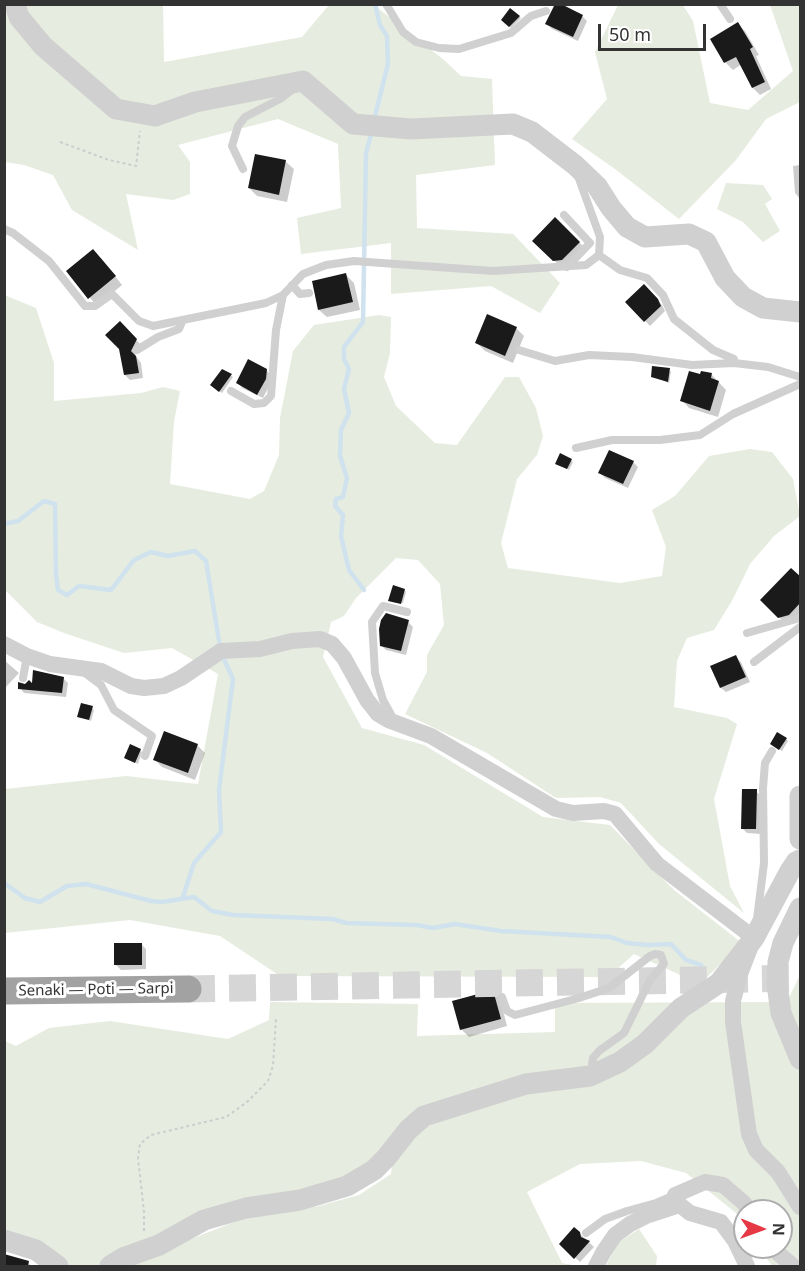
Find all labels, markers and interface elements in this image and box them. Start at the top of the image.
scale bar [601,12,709,50]
text: 50 m [609,22,651,46]
street label: Senaki — Poti — Sarpi [18,980,174,1000]
north arrow [733,1199,793,1259]
text: N [768,1223,790,1236]

